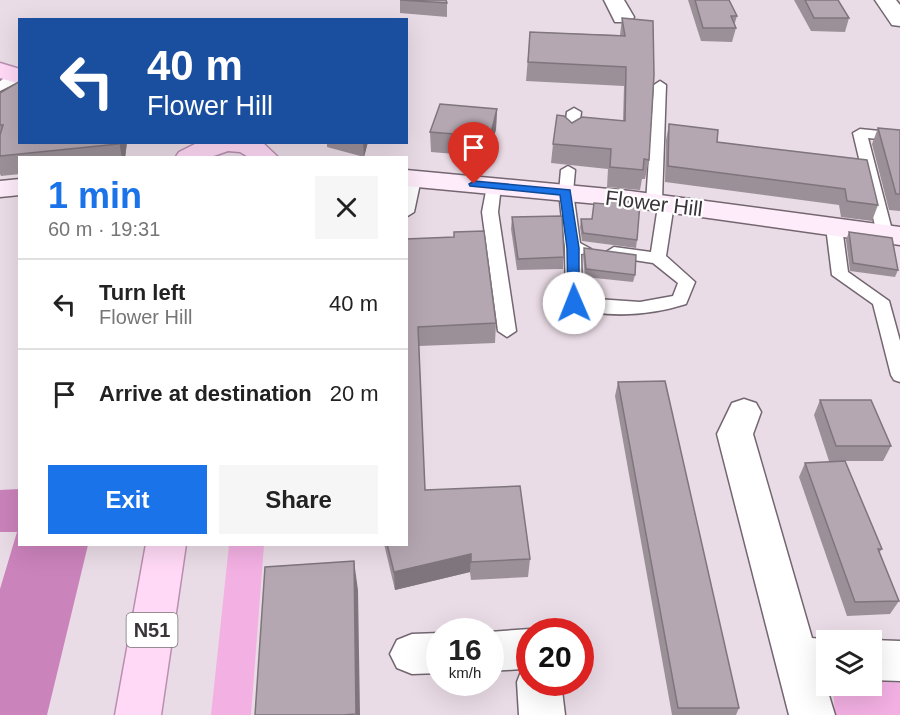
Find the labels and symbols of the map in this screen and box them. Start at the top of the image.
pin [448,122,499,184]
street label: Flower Hill [604,186,704,220]
position arrow [542,271,606,335]
road number: N51 [126,613,178,647]
speed limit sign: 20 [516,618,594,696]

